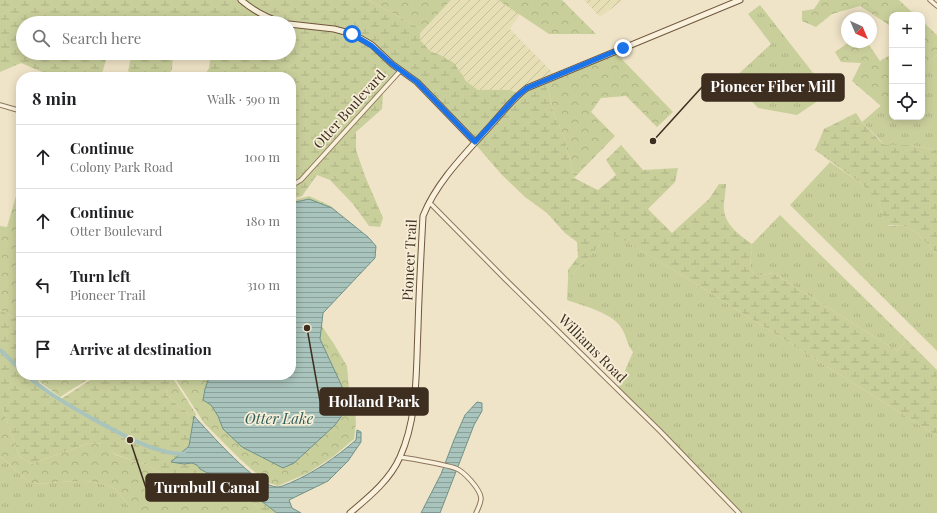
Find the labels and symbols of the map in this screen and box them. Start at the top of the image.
north arrow [841,12,877,48]
route start [343,25,361,43]
route end [614,39,632,57]
street label: Otter Boulevard [309,66,389,152]
callout: Pioneer Fiber Mill [702,74,844,101]
text: Pioneer Fiber Mill [710,76,836,96]
street label: Pioneer Trail [397,219,421,301]
street label: Williams Road [554,309,631,386]
callout: Holland Park [320,388,428,415]
text: Holland Park [328,391,420,411]
water label: Otter Lake [245,408,314,428]
callout: Turnbull Canal [146,474,268,501]
text: Turnbull Canal [154,477,260,497]

